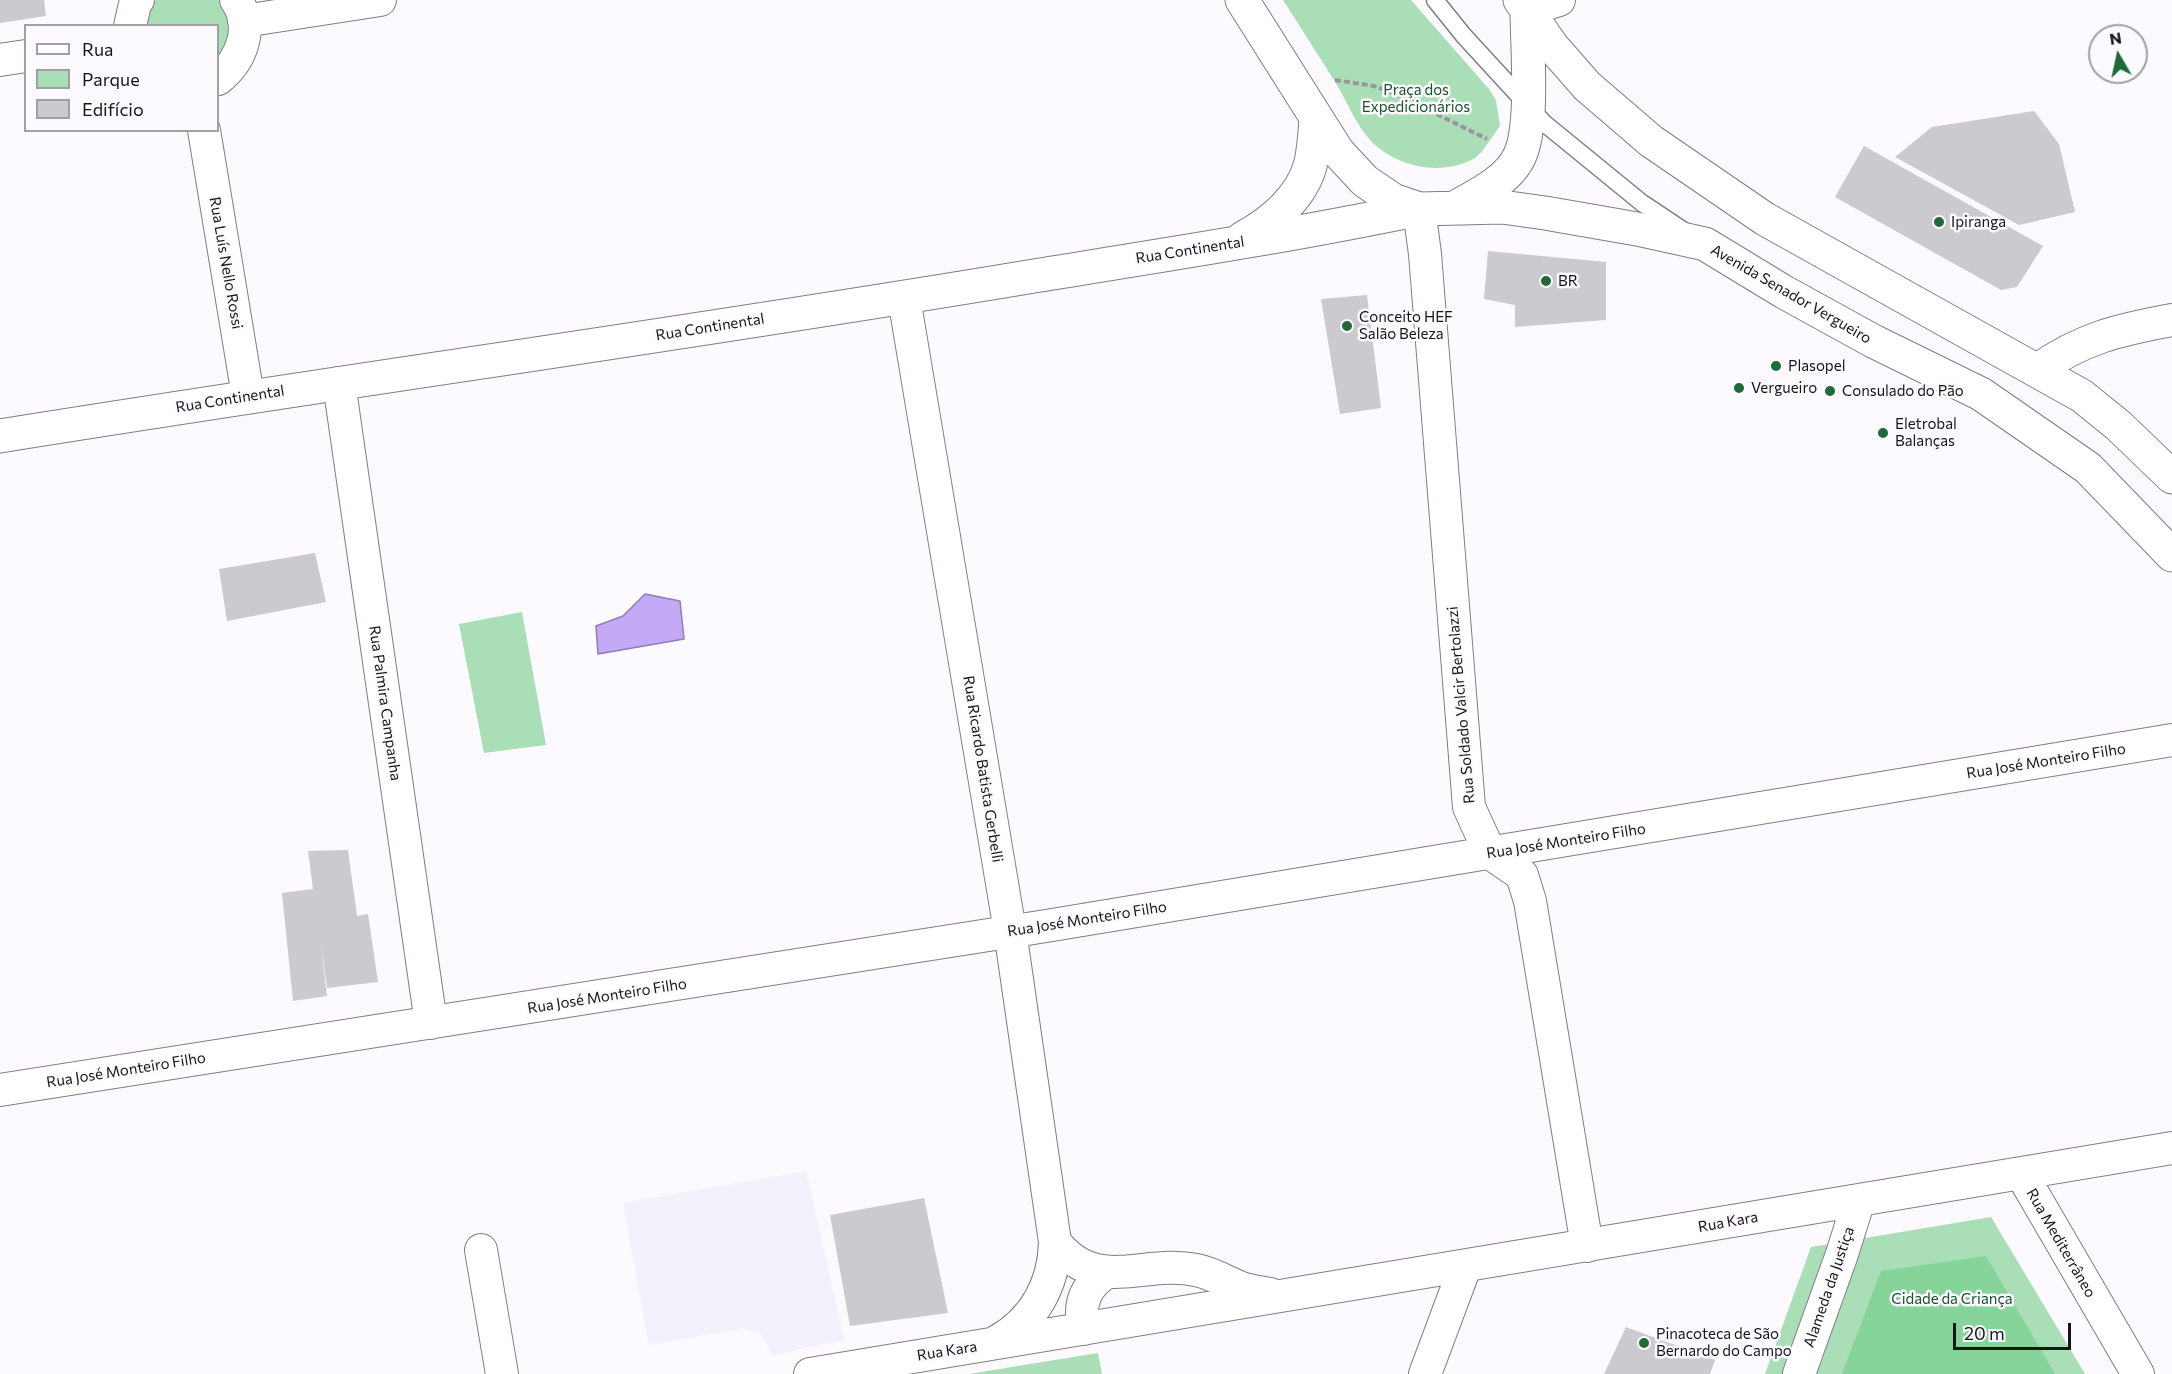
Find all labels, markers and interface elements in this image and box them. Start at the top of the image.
legend [24,24,219,132]
north arrow [2088,24,2148,84]
text: N [2108,27,2123,48]
text: Rua [82,38,113,60]
text: Parque [82,68,140,90]
park label: Praça dos Expedicionários [1362,81,1470,116]
text: Edifício [82,98,144,120]
street label: Rua Luís Nello Rossi [205,195,247,331]
place label: Ipiranga [1951,213,2006,231]
marker: Ipiranga [1932,215,1946,229]
street label: Rua Continental [1134,233,1246,267]
street label: Avenida Senador Vergueiro [1707,241,1875,347]
place label: BR [1558,272,1578,290]
marker: BR [1539,274,1553,288]
place label: Conceito HEF Salão Beleza [1359,308,1453,343]
street label: Rua Continental [654,310,766,344]
marker: Conceito HEF Salão Beleza [1340,319,1354,333]
place label: Plasopel [1788,357,1845,375]
marker: Plasopel [1769,359,1783,373]
place label: Vergueiro [1751,379,1817,397]
marker: Vergueiro [1732,381,1746,395]
street label: Rua Continental [174,382,286,416]
place label: Consulado do Pão [1842,382,1964,400]
marker: Consulado do Pão [1823,384,1837,398]
place label: Eletrobal Balanças [1895,415,1957,450]
marker: Eletrobal Balanças [1876,426,1890,440]
street label: Rua Soldado Valcir Bertolazzi [1443,606,1479,804]
street label: Rua Palmira Campanha [365,624,405,782]
street label: Rua Ricardo Batista Gerbelli [959,674,1007,864]
street label: Rua José Monteiro Filho [1965,740,2127,782]
street label: Rua José Monteiro Filho [1485,820,1647,862]
street label: Rua José Monteiro Filho [1006,898,1168,940]
street label: Rua José Monteiro Filho [526,975,688,1017]
street label: Rua José Monteiro Filho [45,1049,207,1091]
street label: Rua Mediterrâneo [2022,1185,2100,1301]
street label: Rua Kara [1697,1208,1759,1236]
street label: Alameda da Justiça [1800,1224,1858,1350]
park label: Cidade da Criança [1891,1290,2013,1308]
scale bar [1956,1311,2074,1349]
text: 20 m [1964,1322,2005,1344]
place label: Pinacoteca de São Bernardo do Campo [1656,1325,1792,1360]
marker: Pinacoteca de São Bernardo do Campo [1637,1336,1651,1350]
street label: Rua Kara [916,1337,978,1365]

